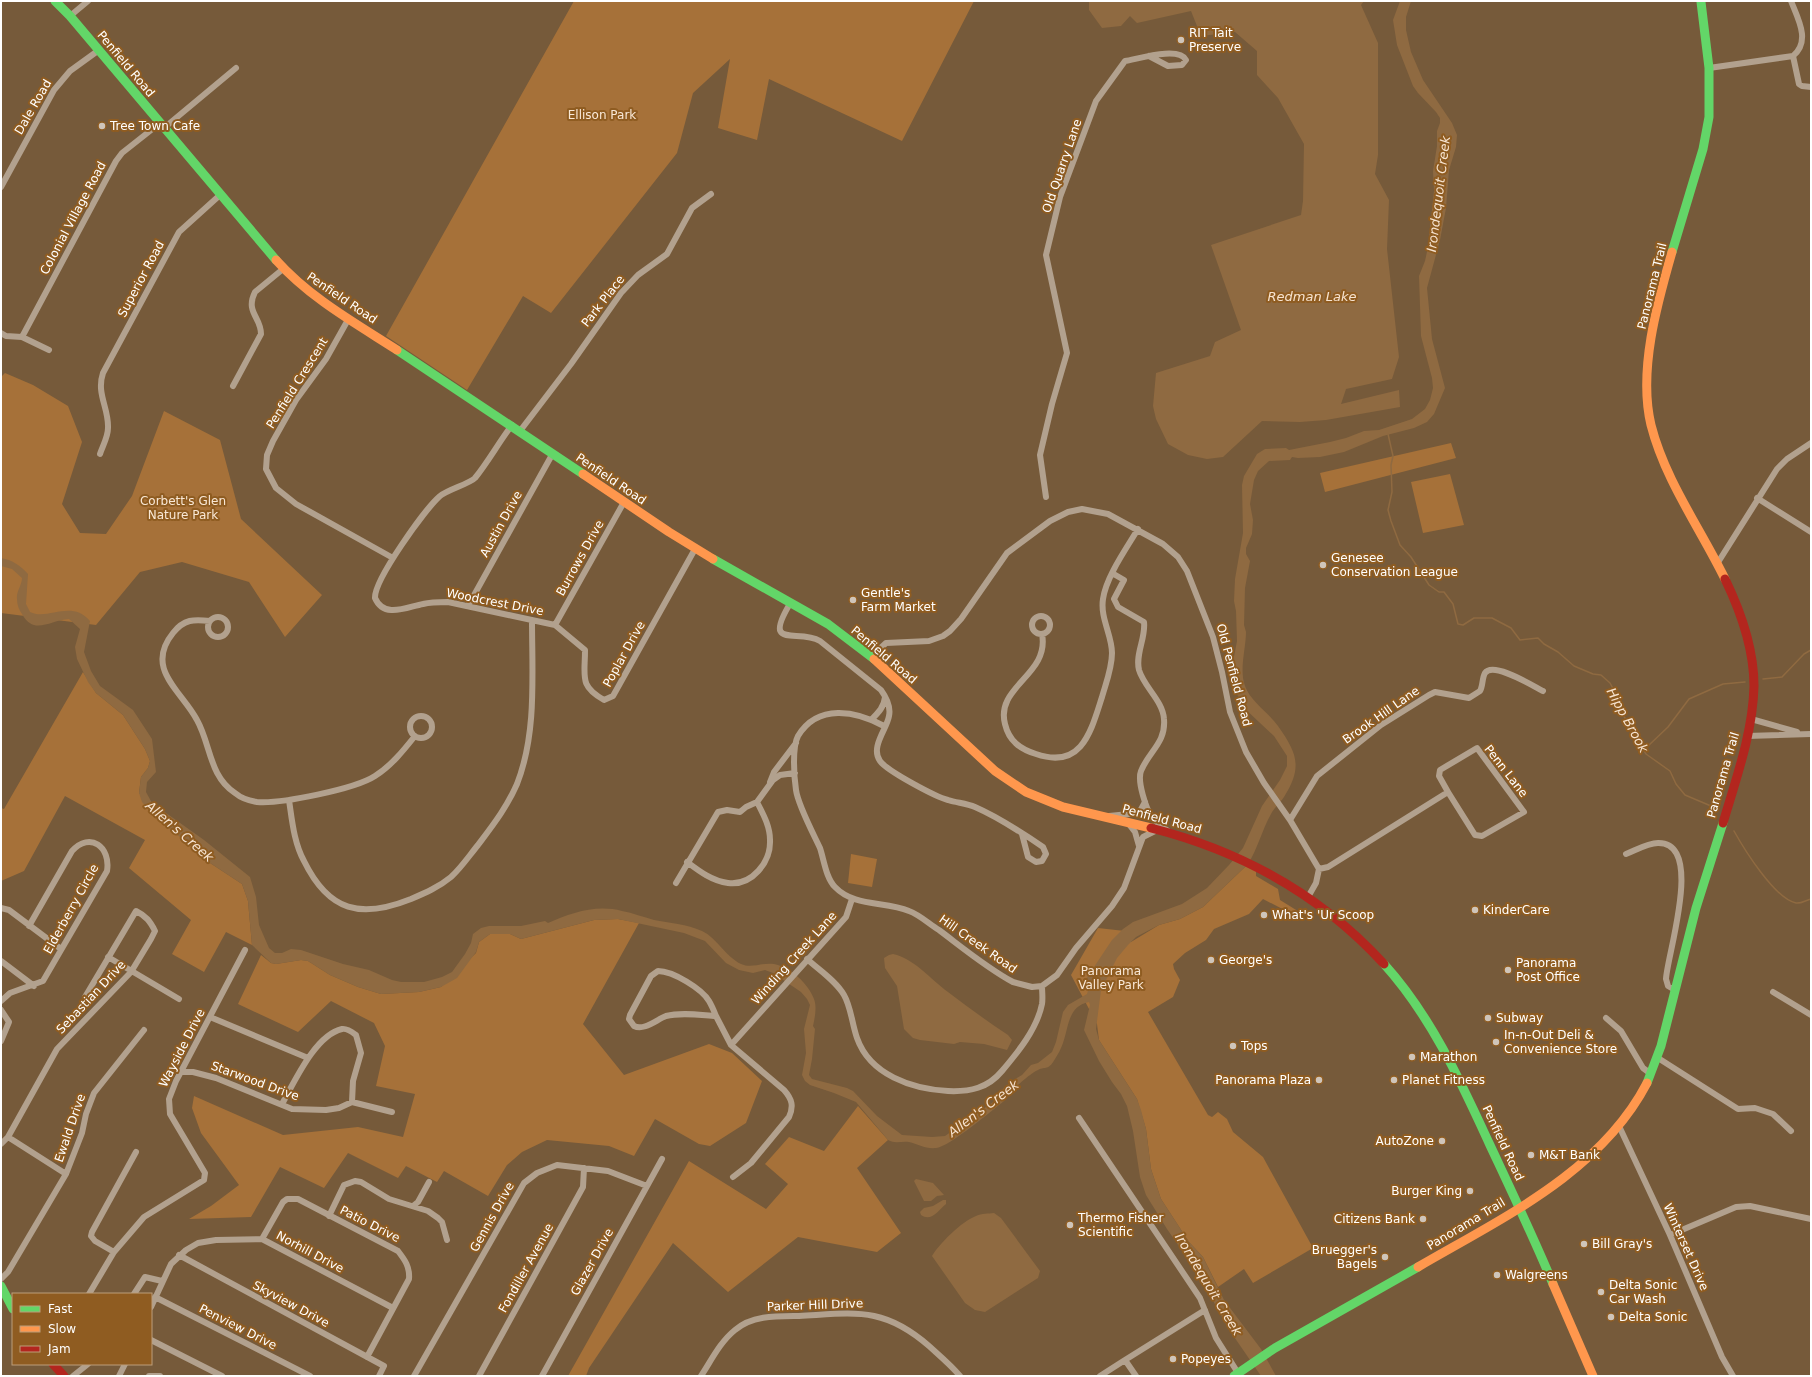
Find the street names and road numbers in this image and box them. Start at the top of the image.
street label: Penfield Road [94,28,158,100]
street label: Dale Road [12,77,54,137]
street label: Old Quarry Lane [1039,117,1085,215]
street label: Colonial Village Road [37,159,109,277]
street label: Superior Road [115,238,167,320]
street label: Panorama Trail [1634,241,1670,331]
street label: Penfield Road [304,269,380,327]
street label: Park Place [579,272,627,330]
street label: Penfield Crescent [263,335,331,431]
street label: Penfield Road [573,450,649,508]
street label: Austin Drive [477,488,525,560]
street label: Burrows Drive [553,518,607,598]
street label: Woodcrest Drive [445,586,545,618]
street label: Poplar Drive [600,619,648,689]
street label: Old Penfield Road [1214,622,1254,728]
street label: Penfield Road [848,623,920,687]
street label: Brook Hill Lane [1340,683,1422,747]
street label: Panorama Trail [1704,730,1742,820]
street label: Penn Lane [1481,742,1531,800]
street label: Penfield Road [1121,802,1203,836]
street label: Elderberry Circle [41,862,101,956]
street label: Winding Creek Lane [749,909,839,1007]
street label: Hill Creek Road [936,912,1020,976]
street label: Sebastian Drive [53,957,129,1037]
street label: Wayside Drive [156,1007,208,1089]
street label: Starwood Drive [209,1059,301,1103]
street label: Ewald Drive [52,1092,88,1164]
street label: Penfield Road [1479,1103,1527,1183]
street label: Gennis Drive [467,1180,517,1254]
street label: Panorama Trail [1424,1195,1508,1253]
street label: Winterset Drive [1661,1201,1711,1293]
street label: Patio Drive [338,1203,402,1245]
street label: Fondiller Avenue [496,1221,556,1315]
street label: Glazer Drive [568,1226,616,1298]
street label: Norhill Drive [274,1228,346,1276]
street label: Skyview Drive [250,1278,332,1330]
street label: Parker Hill Drive [767,1296,863,1314]
street label: Penview Drive [197,1301,279,1353]

